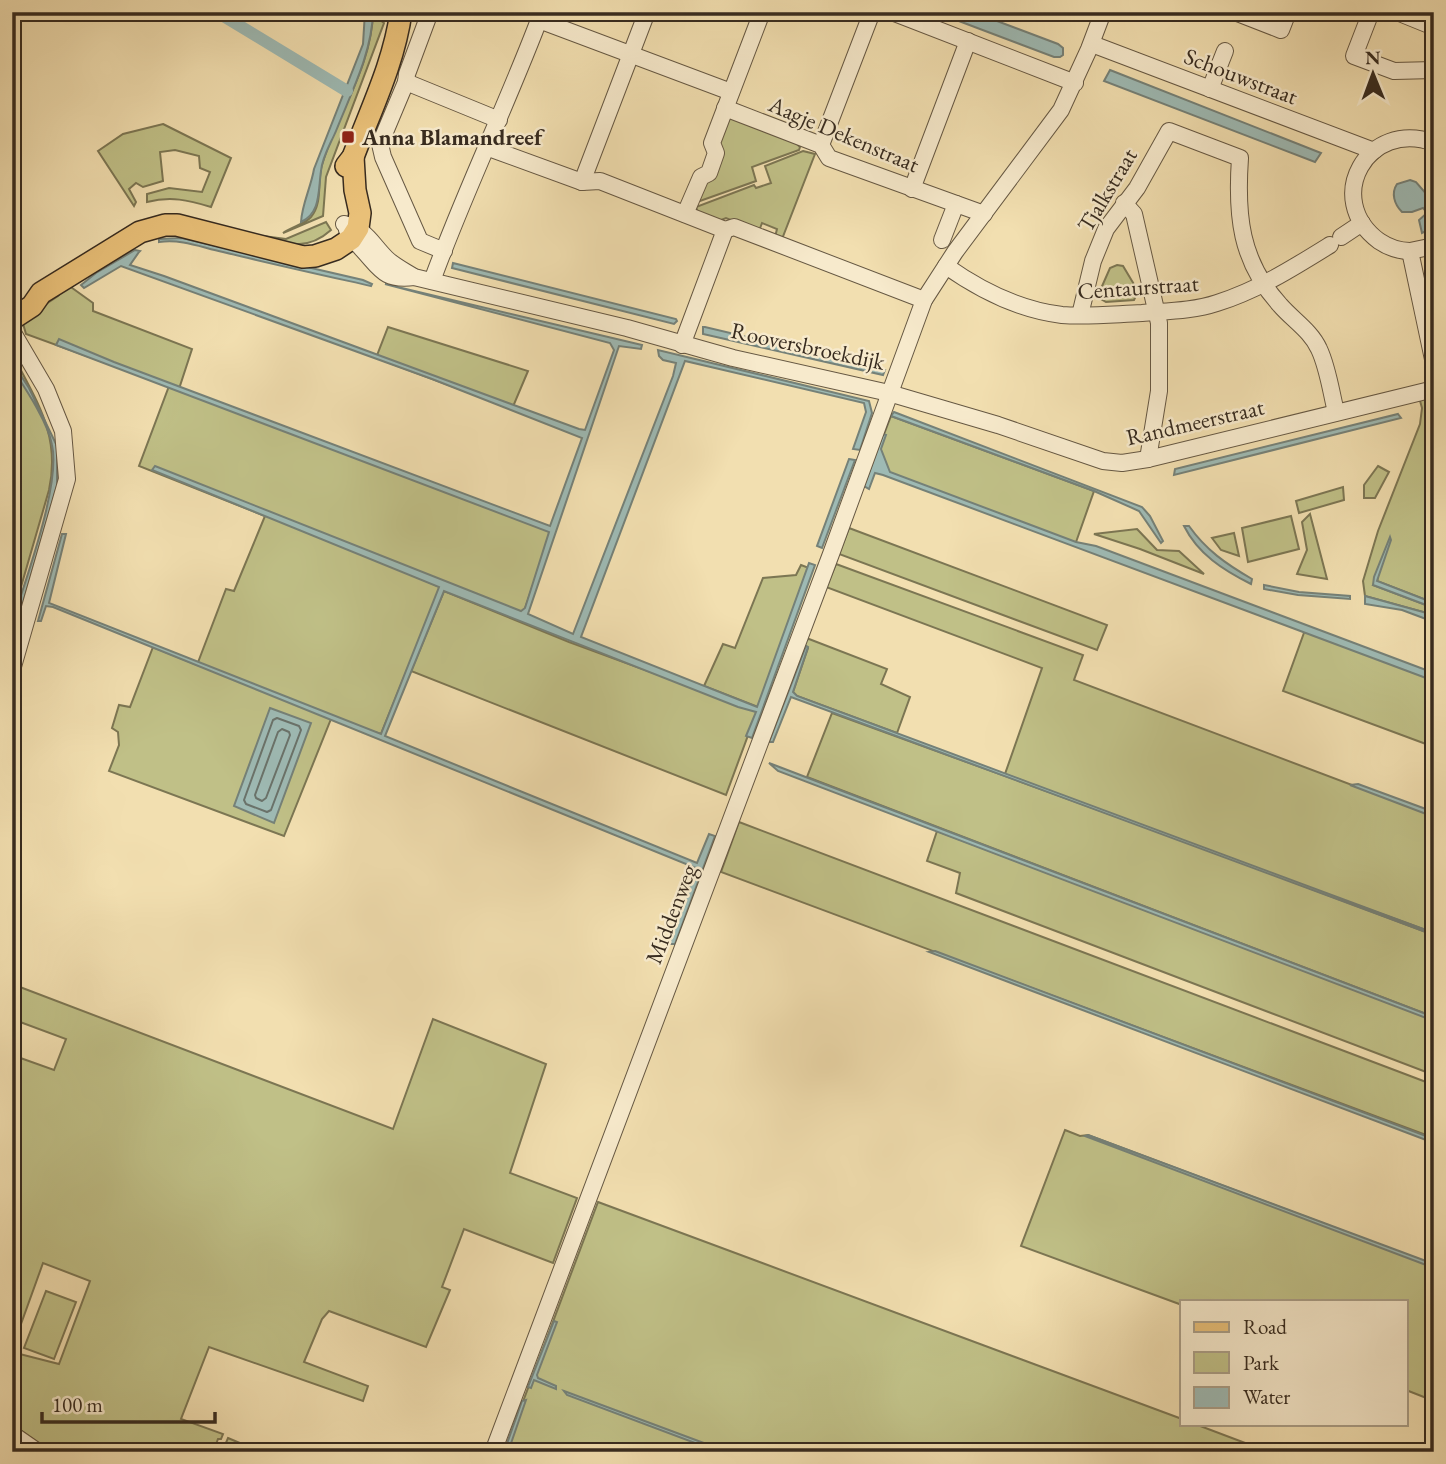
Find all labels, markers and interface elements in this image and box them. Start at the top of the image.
north arrow [1338,38,1408,108]
street label: Schouwstraat [1180,41,1303,112]
text: N [1365,45,1381,70]
street label: Aagje Dekenstraat [763,88,924,179]
place label: Anna Blamandreef [361,122,545,152]
marker: Anna Blamandreef [340,129,356,145]
street label: Tjalkstraat [1070,142,1144,237]
street label: Centaurstraat [1076,268,1200,306]
street label: Rooversbroekdijk [728,315,889,377]
street label: Randmeerstraat [1123,391,1268,452]
street label: Middenweg [638,859,704,968]
legend [1180,1300,1408,1426]
text: Road [1243,1313,1287,1340]
text: Park [1243,1349,1280,1376]
scale bar [42,1380,215,1424]
text: Water [1243,1383,1290,1410]
text: 100 m [52,1391,103,1418]

